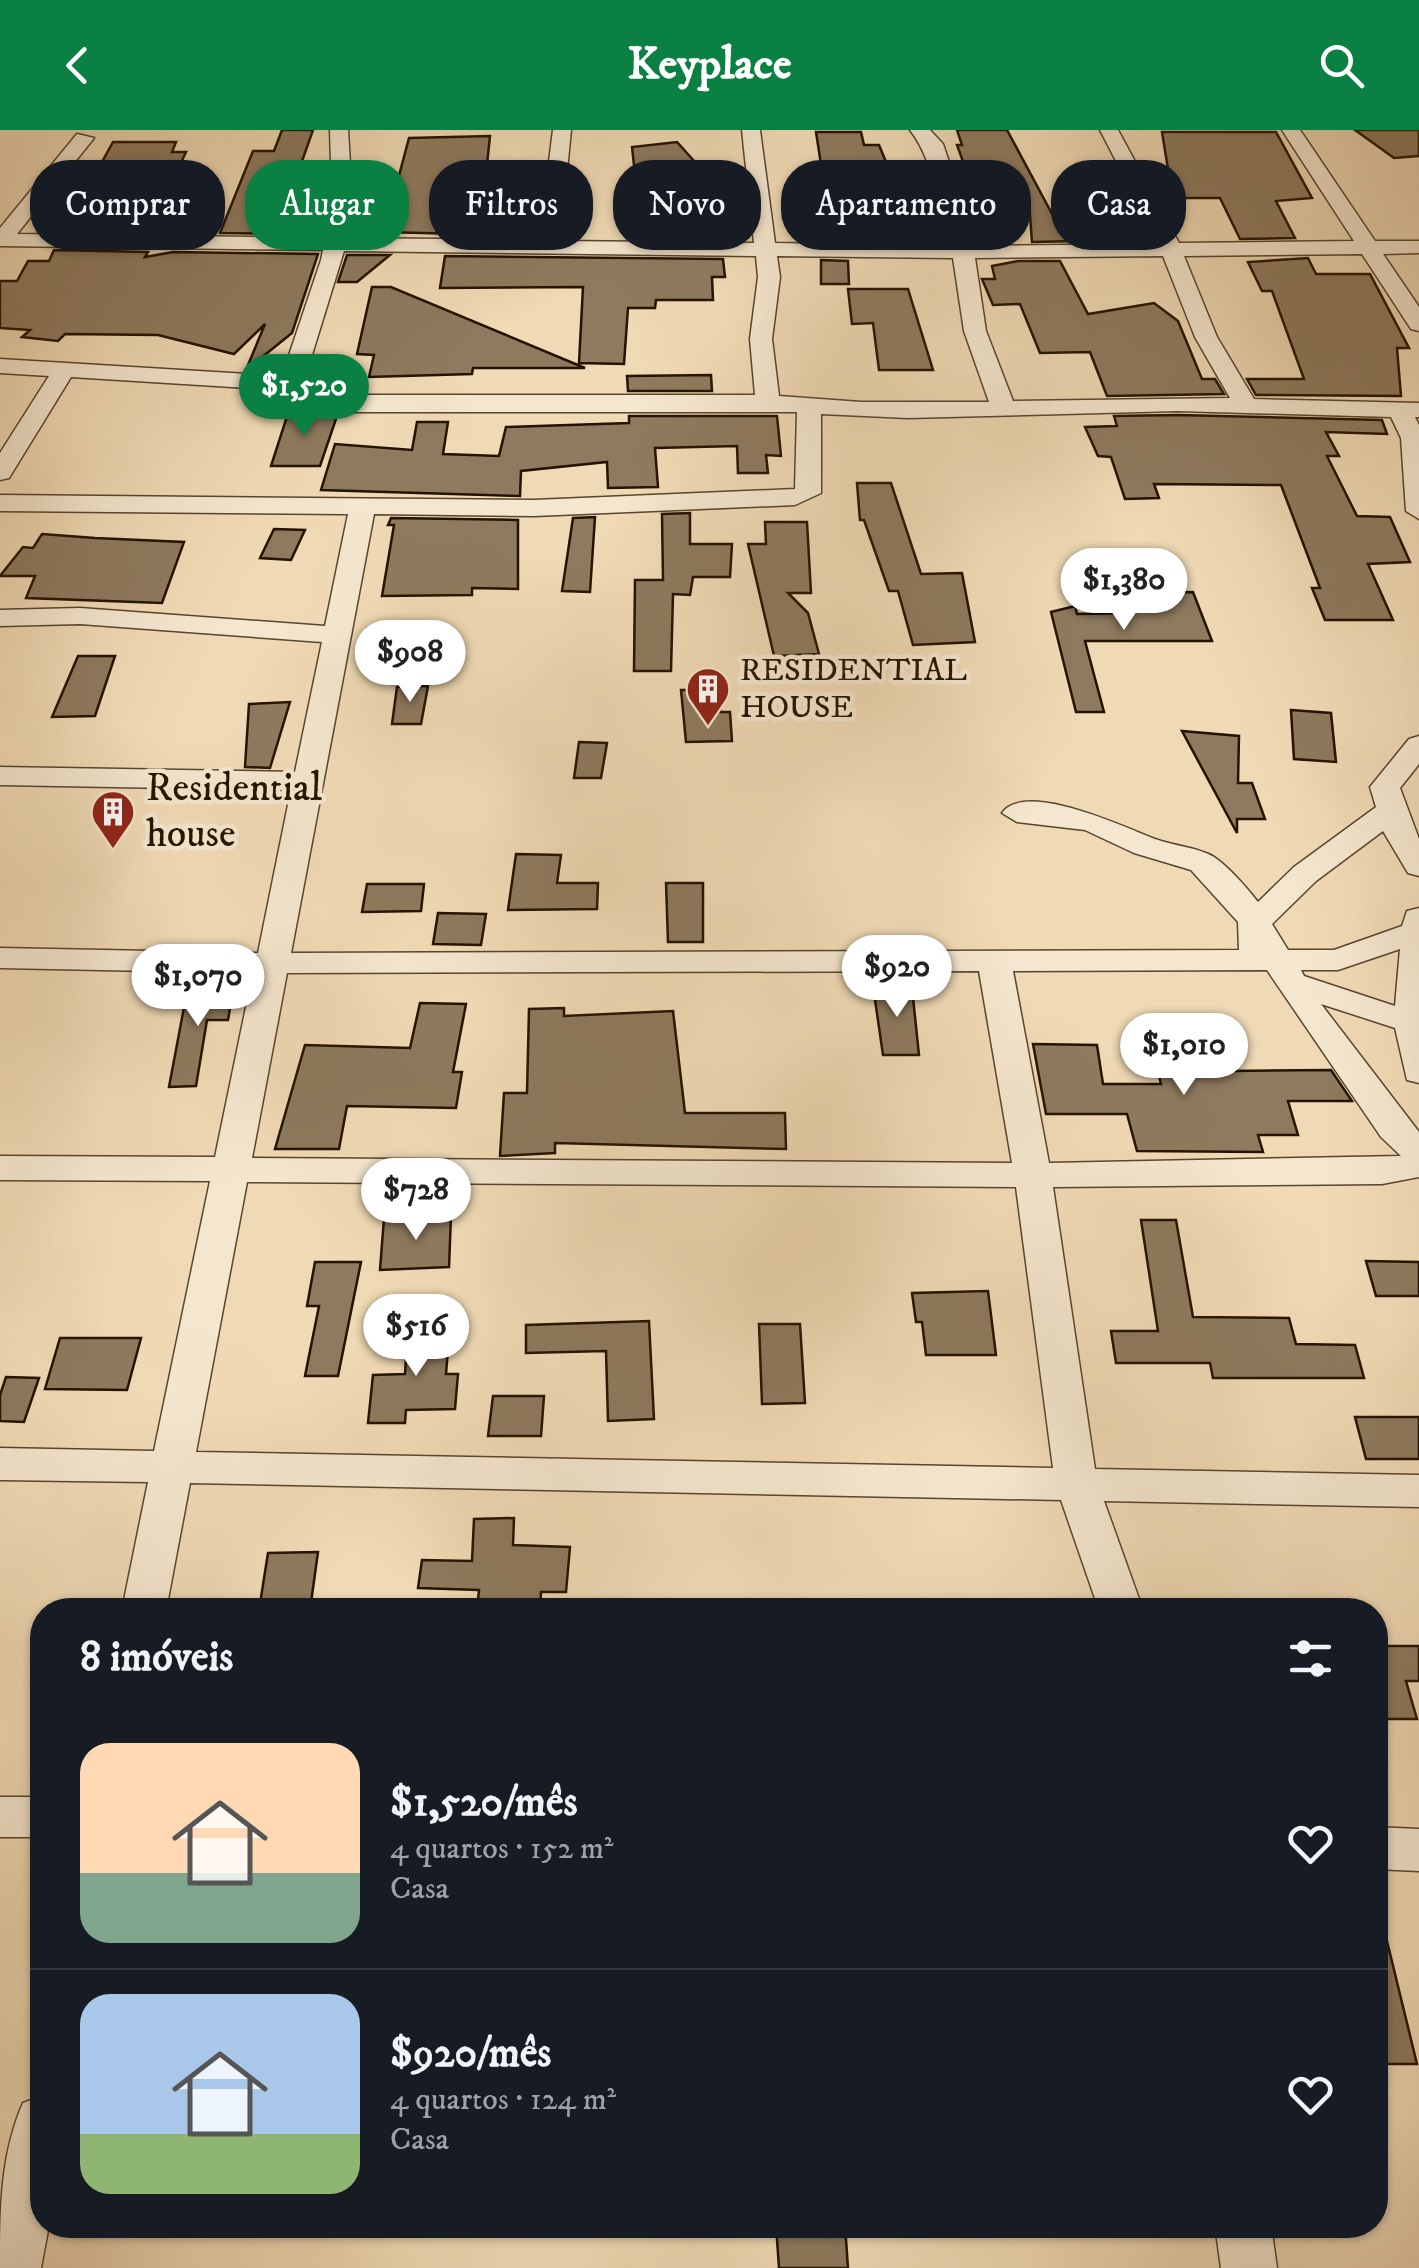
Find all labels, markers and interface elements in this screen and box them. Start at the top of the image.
text: Keyplace [627,37,792,93]
icon: back [50,38,105,93]
icon: search [1314,38,1369,93]
chip: Comprar [30,160,225,250]
chip: Alugar [245,160,409,250]
chip: Filtros [429,160,593,250]
chip: Novo [613,160,761,250]
chip: Apartamento [781,160,1031,250]
chip: Casa [1051,160,1186,250]
pin: $1,520 [223,354,385,439]
text: $1,520 [261,366,347,406]
pin: $1,380 [1043,548,1205,633]
text: $1,380 [1083,560,1166,600]
pin: $908 [351,620,469,705]
text: $908 [377,632,443,672]
place label: RESIDENTIAL HOUSE [740,651,967,728]
building icon: RESIDENTIAL HOUSE [685,666,731,727]
place label: Residential house [146,764,322,860]
building icon: Residential house [90,789,136,850]
pin: $920 [838,935,956,1020]
pin: $1,070 [117,944,279,1029]
text: $920 [864,947,930,987]
text: $1,070 [153,956,243,996]
pin: $1,010 [1103,1013,1265,1098]
text: $1,010 [1142,1025,1226,1065]
pin: $728 [357,1158,475,1243]
text: $728 [383,1170,449,1210]
pin: $516 [357,1294,475,1379]
text: $516 [385,1306,447,1346]
icon: filters [1283,1631,1338,1686]
text: 8 imóveis [80,1632,233,1684]
text: $1,520/mês [390,1777,577,1829]
icon: home [160,1783,280,1903]
icon: heart [1283,1816,1338,1871]
text: 4 quartos · 152 m² [390,1829,613,1869]
text: Casa [390,1869,449,1909]
text: $920/mês [390,2028,551,2080]
icon: home [160,2034,280,2154]
icon: heart [1283,2067,1338,2122]
text: 4 quartos · 124 m² [390,2080,616,2120]
text: Casa [390,2120,449,2160]

